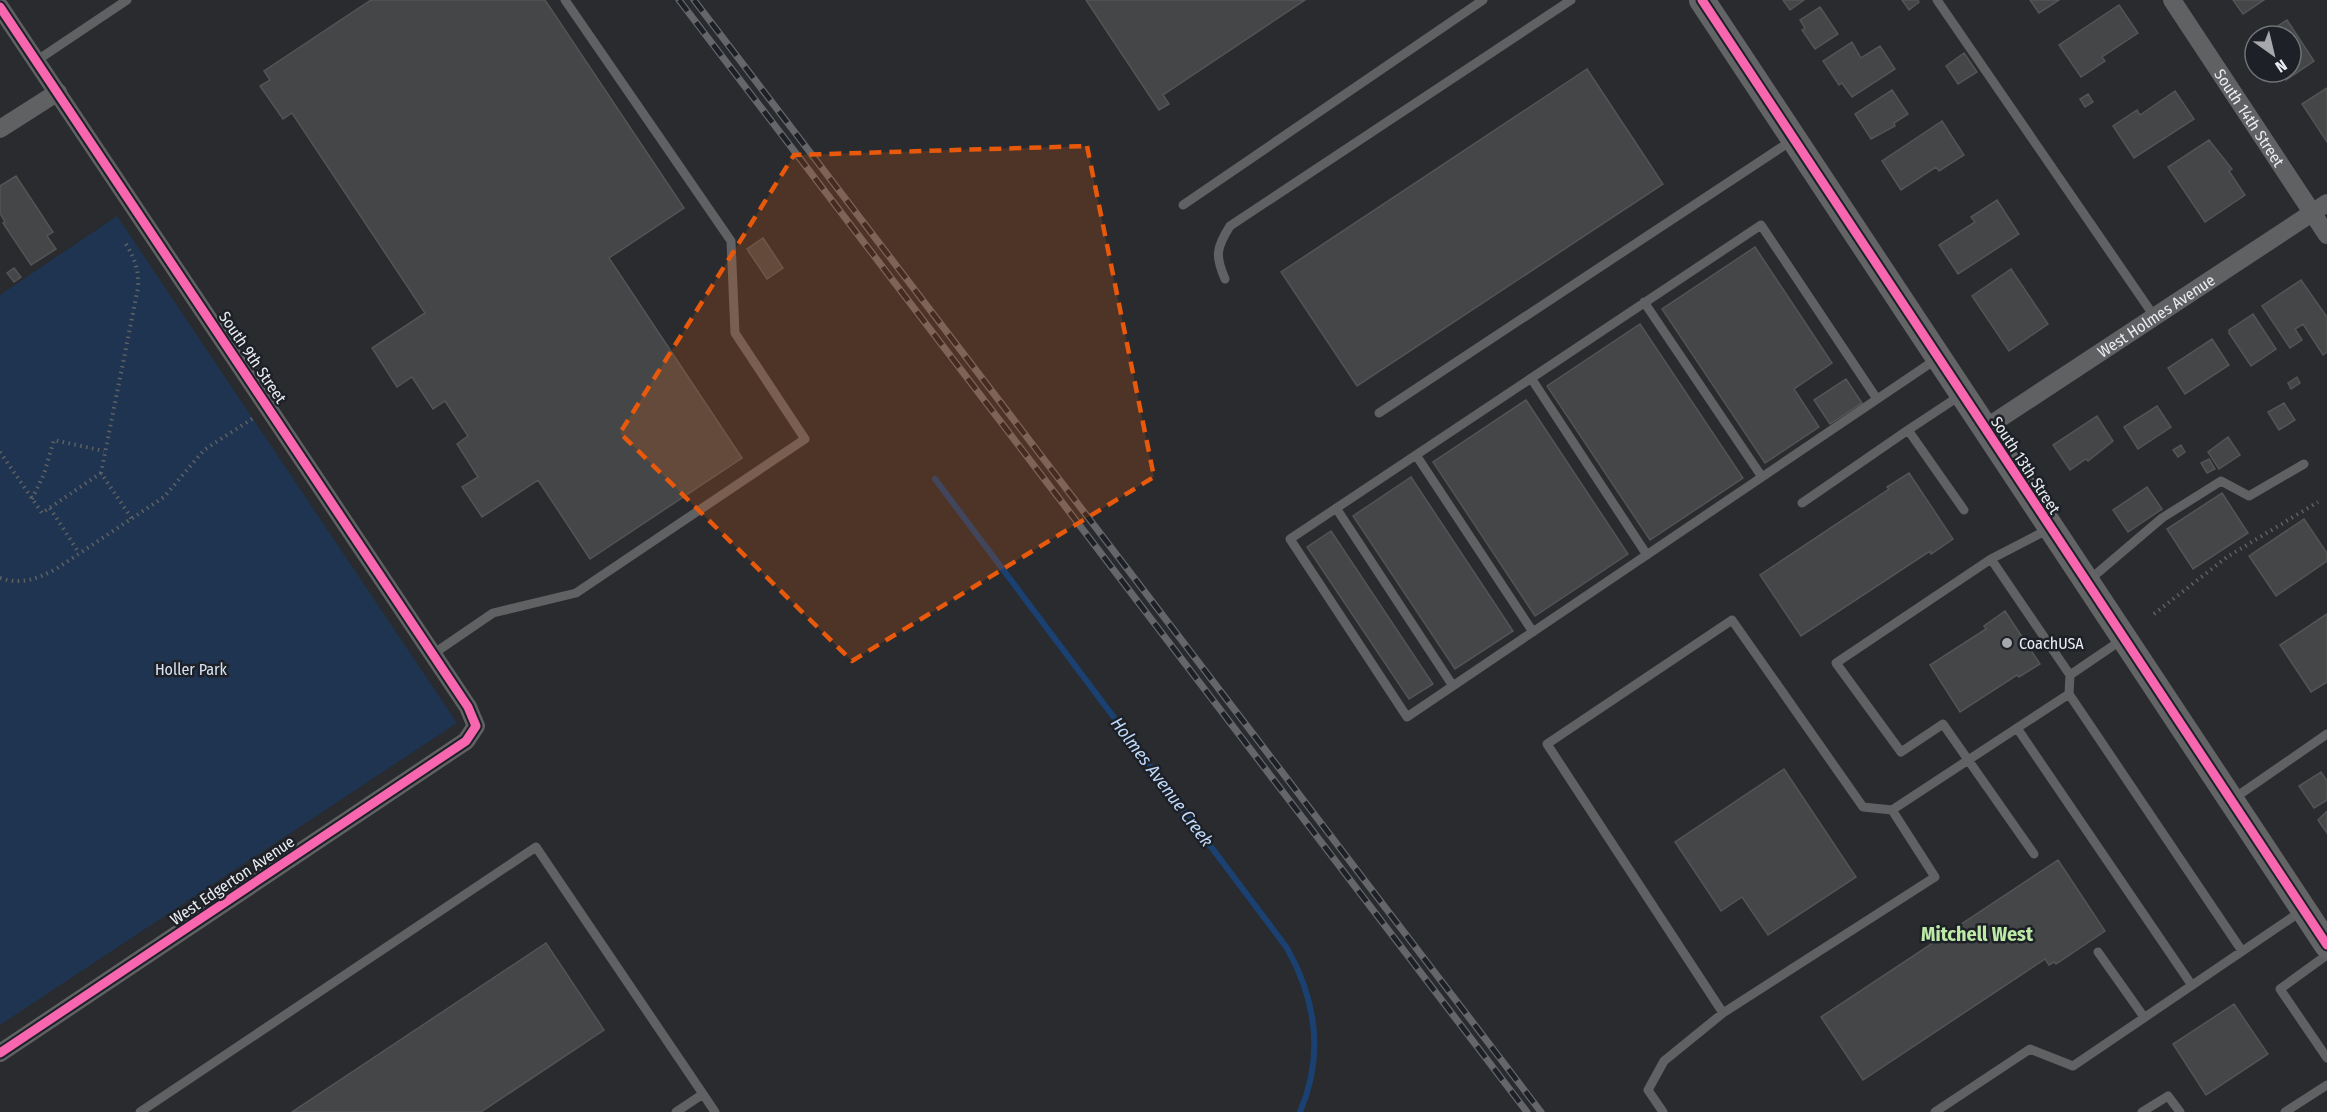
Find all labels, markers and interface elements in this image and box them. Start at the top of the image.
north arrow [2243,24,2303,84]
text: N [2272,55,2290,77]
street label: South 14th Street [2210,66,2289,171]
street label: West Holmes Avenue [2094,270,2219,362]
street label: South 9th Street [215,308,291,407]
street label: South 13th Street [1987,413,2065,518]
place label: CoachUSA [2019,634,2084,653]
marker: CoachUSA [2000,636,2014,650]
park label: Holler Park [155,660,228,679]
water label: Holmes Avenue Creek [1106,713,1218,851]
street label: West Edgerton Avenue [167,832,298,929]
district label: Mitchell West [1921,922,2034,946]

